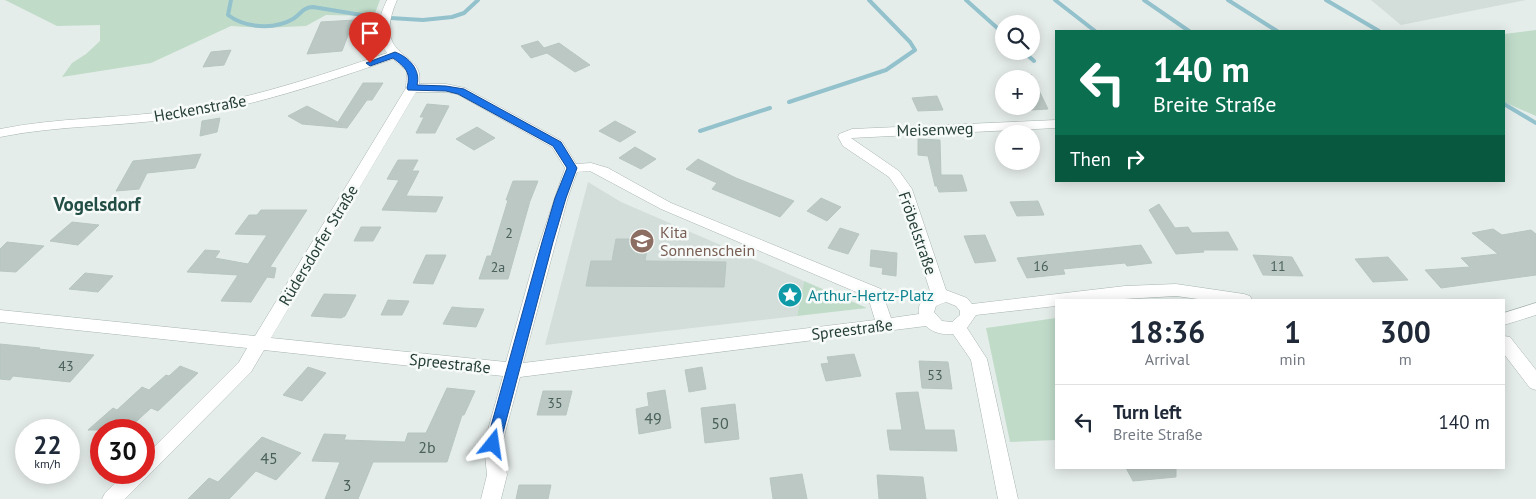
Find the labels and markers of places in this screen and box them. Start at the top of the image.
pin [349,12,391,63]
place label: Kita Sonnenschein [660,222,755,260]
school or university icon: Kita Sonnenschein [629,228,655,254]
place icon: Arthur-Hertz-Platz [777,282,803,308]
place label: Arthur-Hertz-Platz [808,285,934,305]

